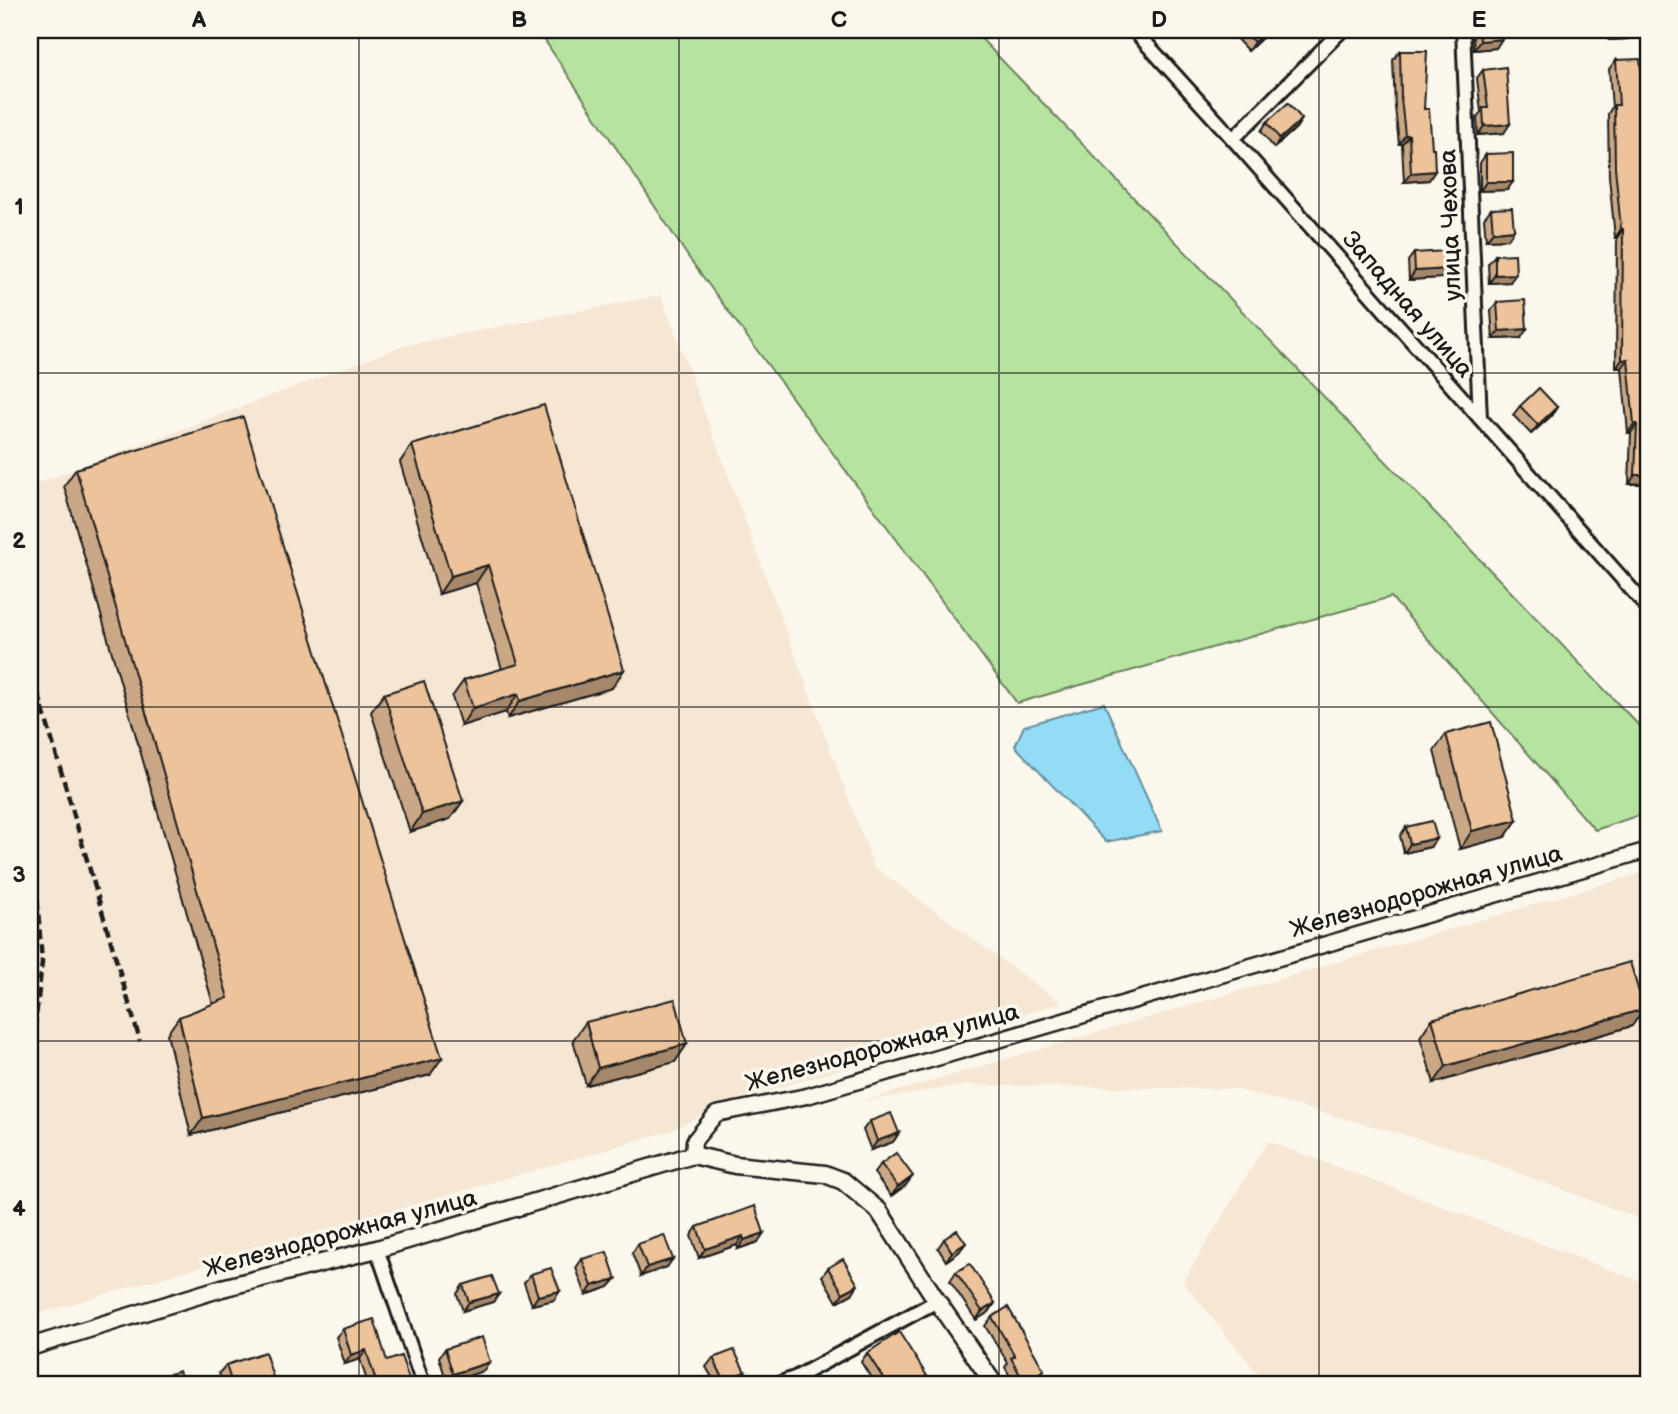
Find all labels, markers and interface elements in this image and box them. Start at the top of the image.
text: A [191,6,207,34]
text: B [511,6,527,34]
text: C [831,6,847,34]
text: D [1151,6,1167,34]
text: E [1472,6,1487,34]
street label: улица Чехова [1433,148,1468,301]
text: 1 [14,193,24,221]
street label: Западная улица [1336,225,1479,384]
text: 2 [12,527,26,555]
street label: Железнодорожная улица [1287,839,1566,944]
text: 3 [12,861,26,889]
street label: Железнодорожная улица [742,997,1022,1098]
street label: Железнодорожная улица [200,1183,480,1284]
text: 4 [12,1195,26,1223]

